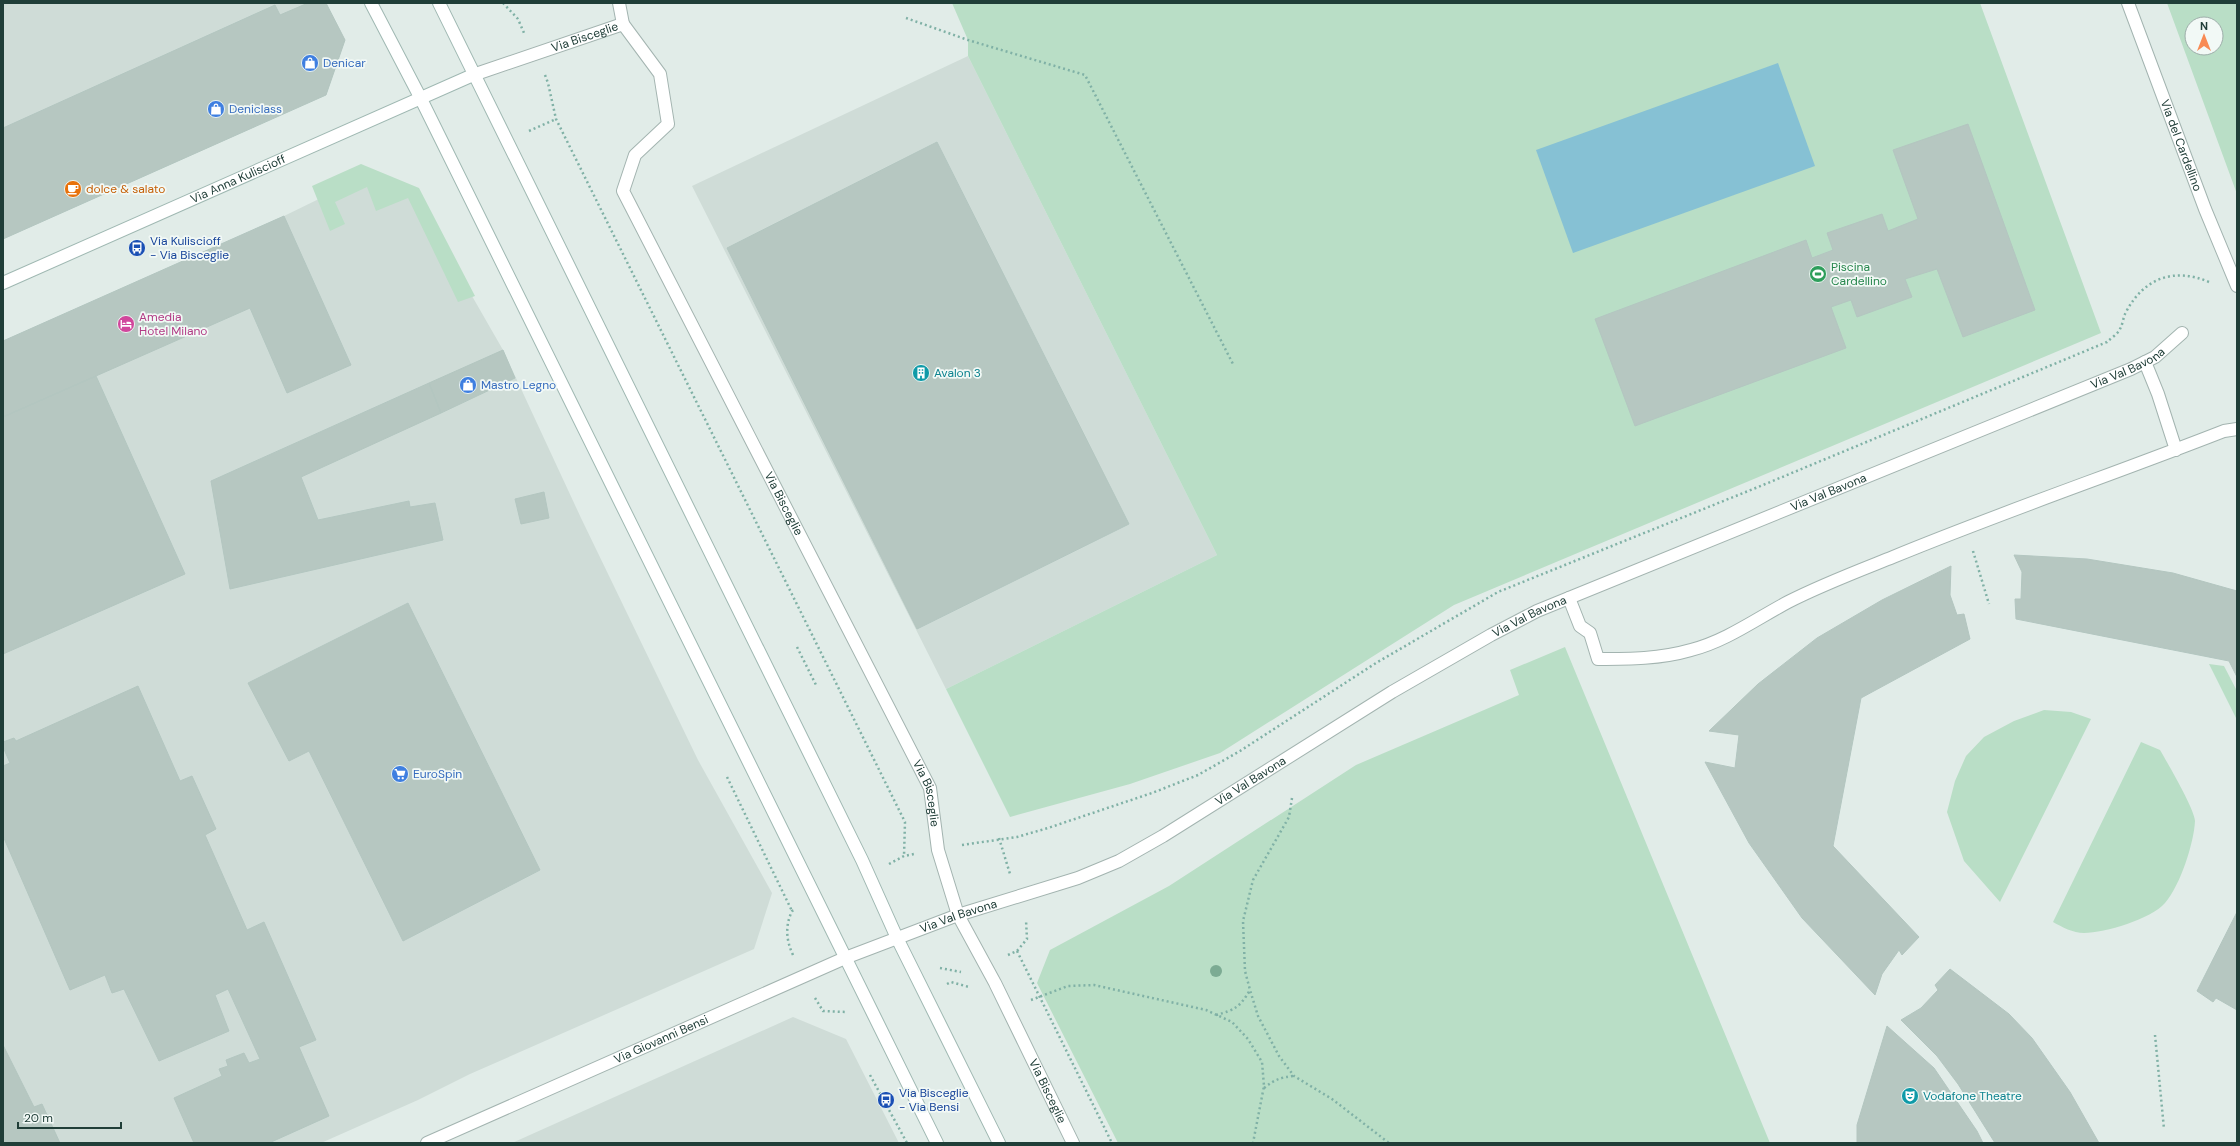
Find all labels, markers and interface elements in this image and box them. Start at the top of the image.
north arrow [2184,16,2224,56]
street label: Via Bisceglie [549,18,620,56]
text: N [2200,19,2208,33]
shop icon: Denicar [300,53,320,73]
place label: Denicar [323,55,366,71]
street label: Via del Cardellino [2157,97,2206,194]
shop icon: Deniclass [206,99,226,119]
place label: Deniclass [229,101,282,117]
street label: Via Anna Kuliscioff [188,151,288,207]
cafe icon: dolce & salato [63,179,83,199]
place label: dolce & salato [86,181,165,197]
place label: Via Kuliscioff - Via Bisceglie [150,233,229,263]
bus stop icon: Via Kuliscioff - Via Bisceglie [127,238,147,258]
place label: Piscina Cardellino [1831,259,1887,289]
sports icon: Piscina Cardellino [1808,264,1828,284]
place label: Amedia Hotel Milano [139,309,207,339]
hotel icon: Amedia Hotel Milano [116,314,136,334]
street label: Via Val Bavona [2088,344,2168,393]
building icon: Avalon 3 [911,363,931,383]
place label: Avalon 3 [934,365,981,381]
shop icon: Mastro Legno [458,375,478,395]
place label: Mastro Legno [481,377,556,393]
street label: Via Bisceglie [761,469,807,538]
street label: Via Val Bavona [1788,470,1869,515]
street label: Via Val Bavona [1489,592,1569,641]
street label: Via Val Bavona [1212,753,1289,809]
street label: Via Bisceglie [909,757,943,828]
supermarket icon: EuroSpin [390,764,410,784]
place label: EuroSpin [413,766,462,782]
street label: Via Val Bavona [917,895,999,937]
street label: Via Giovanni Bensi [611,1011,711,1067]
street label: Via Bisceglie [1025,1056,1070,1126]
place label: Via Bisceglie - Via Bensi [899,1085,969,1115]
theatre icon: Vodafone Theatre [1900,1086,1920,1106]
place label: Vodafone Theatre [1923,1088,2022,1104]
bus stop icon: Via Bisceglie - Via Bensi [876,1090,896,1110]
scale bar [18,1104,121,1130]
text: 20 m [24,1110,53,1126]

